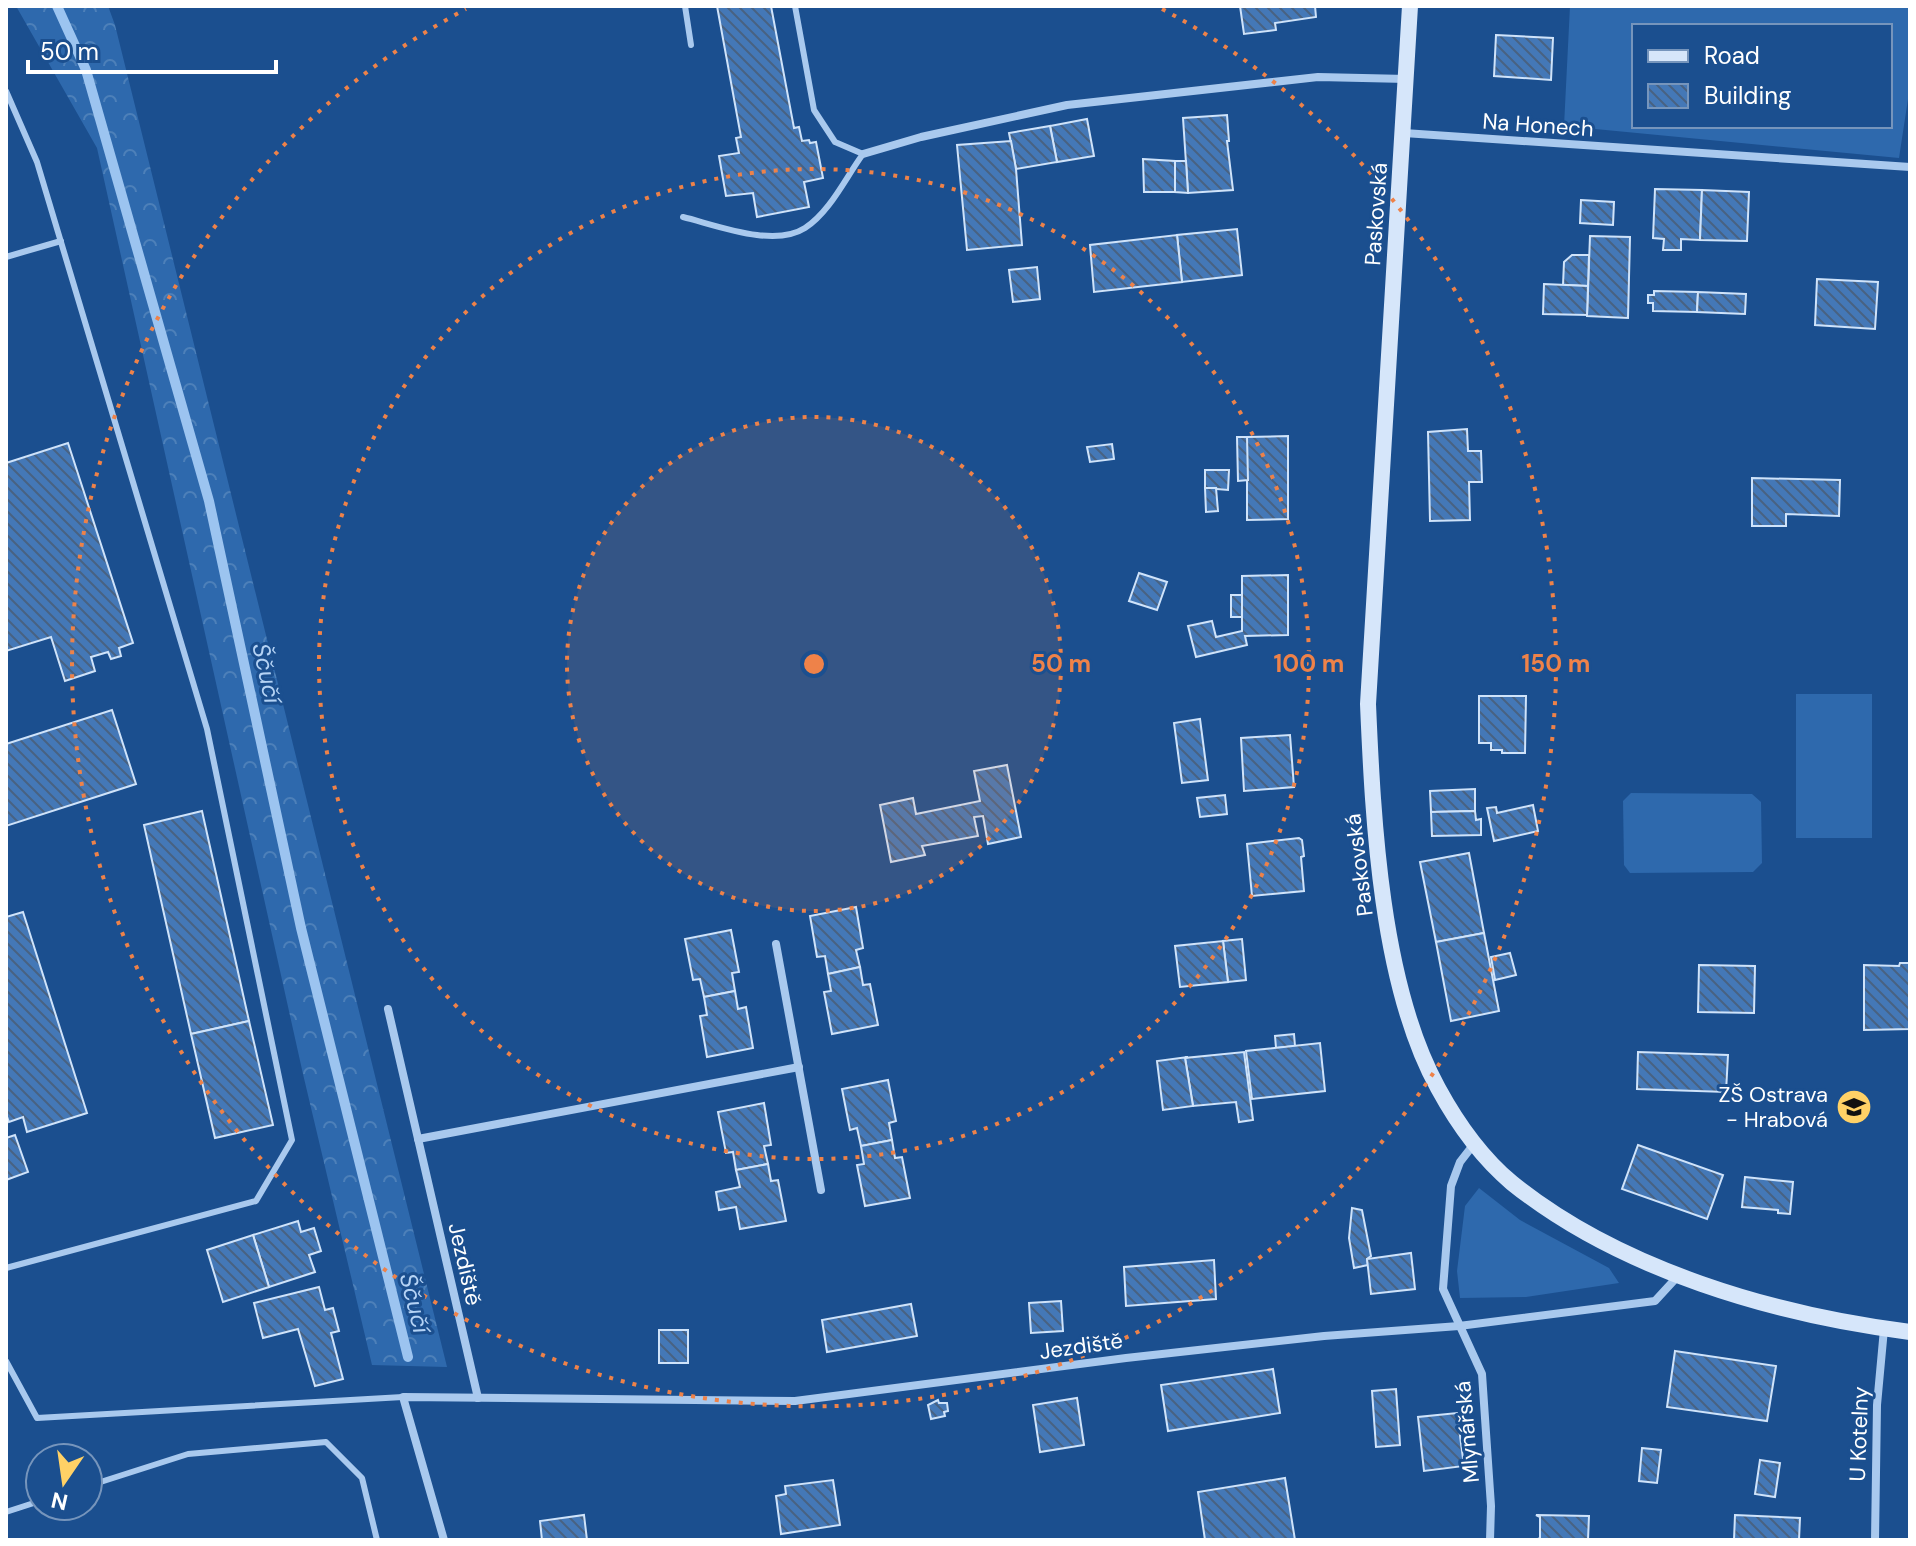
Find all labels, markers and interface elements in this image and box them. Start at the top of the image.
scale bar [28,24,276,74]
legend [1632,24,1892,128]
text: 50 m [40,36,99,67]
text: Road [1704,40,1760,71]
text: Building [1704,80,1791,111]
street label: Na Honech [1481,107,1595,143]
street label: Paskovská [1358,162,1394,266]
water label: Ščučí [246,640,289,708]
text: 50 m [1031,648,1091,679]
text: 100 m [1274,648,1344,679]
text: 150 m [1522,648,1590,679]
centre of rings [800,650,828,678]
street label: Paskovská [1338,812,1380,918]
place label: ZŠ Ostrava - Hrabová [1719,1080,1828,1134]
school or university icon: ZŠ Ostrava - Hrabová [1835,1088,1873,1126]
street label: Jezdiště [441,1220,489,1308]
water label: Ščučí [393,1270,438,1338]
street label: Jezdiště [1037,1326,1125,1366]
street label: Mlynářská [1448,1380,1486,1484]
street label: U Kotelny [1843,1386,1875,1482]
north arrow [24,1442,104,1522]
text: N [49,1485,71,1517]

